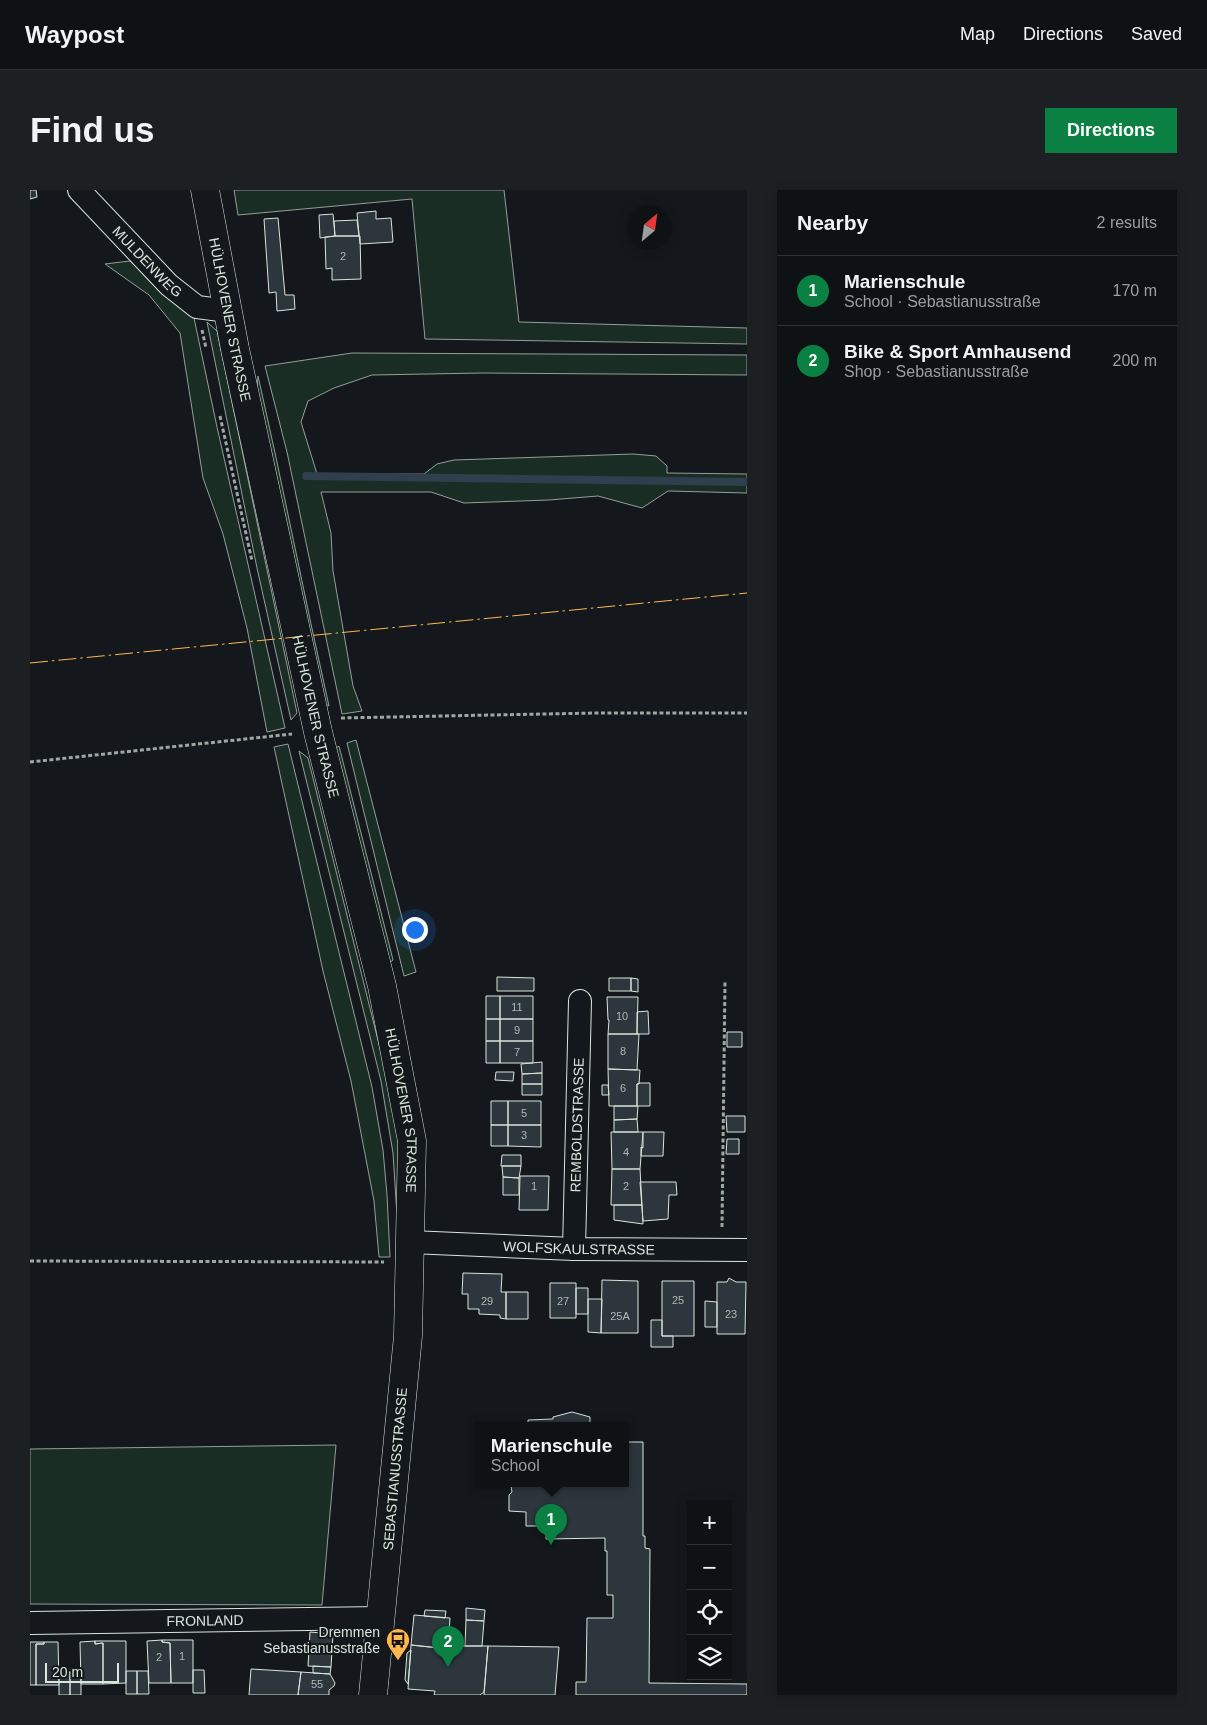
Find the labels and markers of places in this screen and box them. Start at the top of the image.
pin: 1 [535,1504,567,1545]
place label: Dremmen Sebastianusstraße [263,1624,380,1656]
pin: 2 [432,1626,464,1667]
bus stop icon: Dremmen Sebastianusstraße [385,1627,411,1661]

